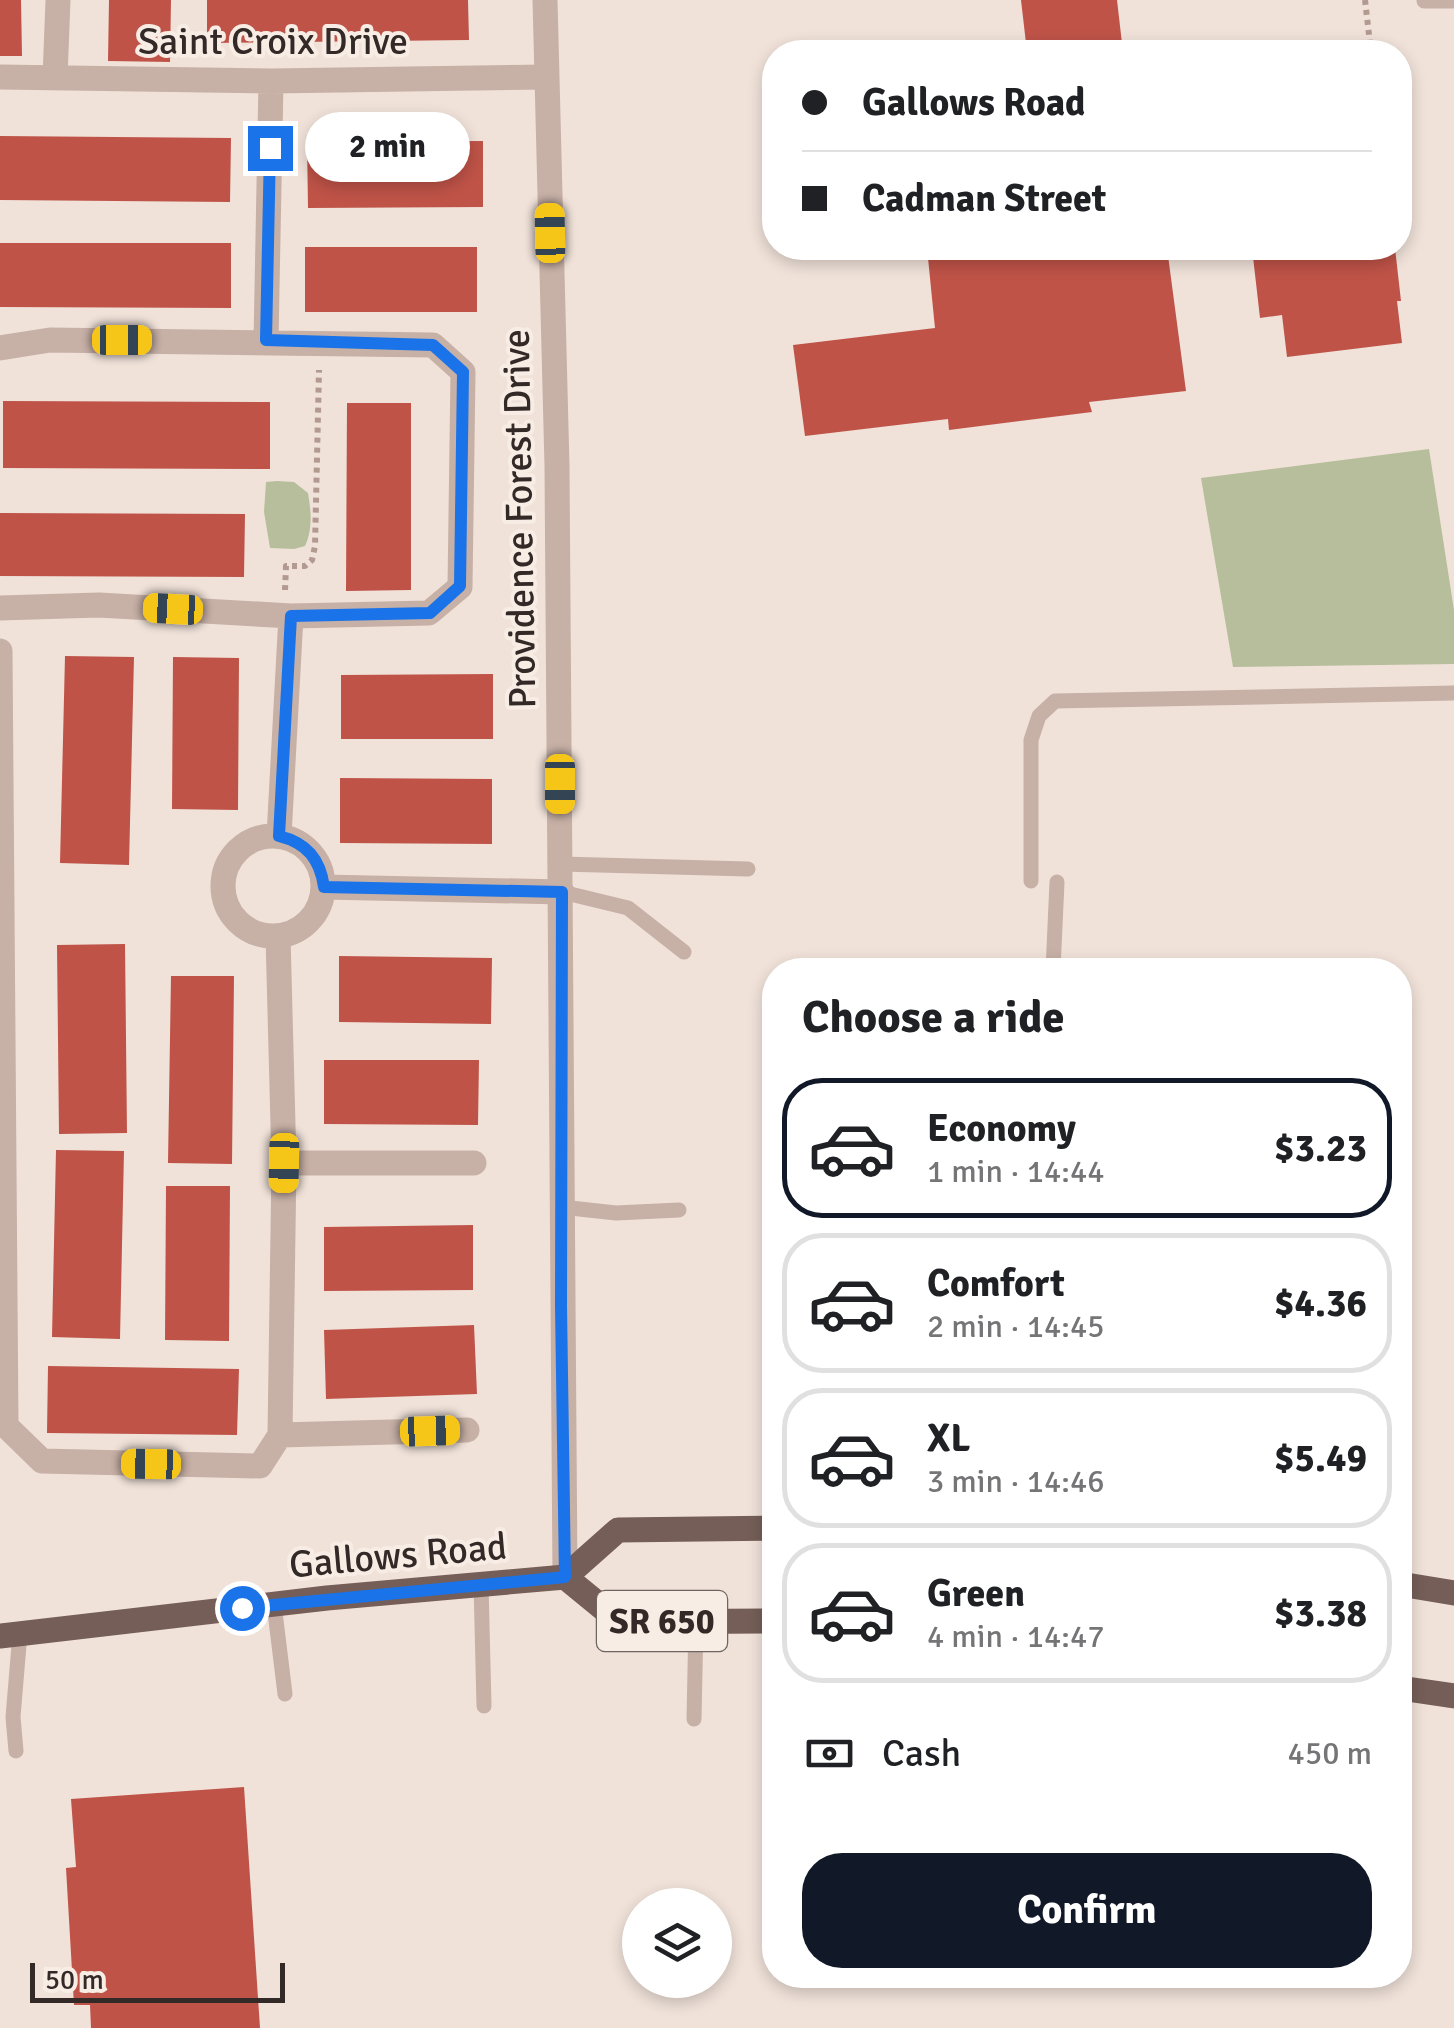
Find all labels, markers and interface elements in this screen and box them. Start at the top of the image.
street label: Saint Croix Drive [138,18,408,65]
text: Gallows Road [862,79,1086,126]
callout: 2 min [305,113,470,183]
route end [248,126,293,171]
text: 2 min [349,127,426,166]
text: Cadman Street [862,175,1106,222]
car [534,203,566,263]
car [92,325,152,355]
street label: Providence Forest Drive [493,329,546,709]
car [142,592,204,626]
car [545,754,575,814]
text: Choose a ride [802,990,1065,1045]
icon: car [807,1103,897,1193]
text: Economy [927,1105,1076,1152]
text: $3.23 [1274,1125,1367,1172]
car [268,1133,300,1193]
text: 1 min · 14:44 [927,1152,1105,1191]
icon: car [807,1258,897,1348]
text: Comfort [927,1260,1065,1307]
text: $4.36 [1274,1280,1367,1327]
text: 2 min · 14:45 [927,1307,1105,1346]
icon: car [807,1413,897,1503]
car [399,1415,461,1447]
text: XL [927,1415,970,1462]
text: $5.49 [1274,1435,1367,1482]
car [121,1448,181,1480]
text: 3 min · 14:46 [927,1462,1105,1501]
street label: Gallows Road [287,1523,509,1588]
icon: car [807,1568,897,1658]
text: Green [927,1570,1025,1617]
route start [220,1586,265,1631]
text: $3.38 [1274,1590,1367,1637]
road number: SR 650 [597,1591,727,1651]
text: 4 min · 14:47 [927,1617,1105,1656]
icon: cash [802,1726,857,1781]
text: Cash [882,1730,961,1777]
text: 450 m [1288,1734,1372,1773]
button: Confirm [802,1853,1372,1968]
map controls [622,1888,732,1998]
button: layers [622,1888,732,1998]
scale bar [30,1958,285,2002]
text: 50 m [45,1963,104,1997]

